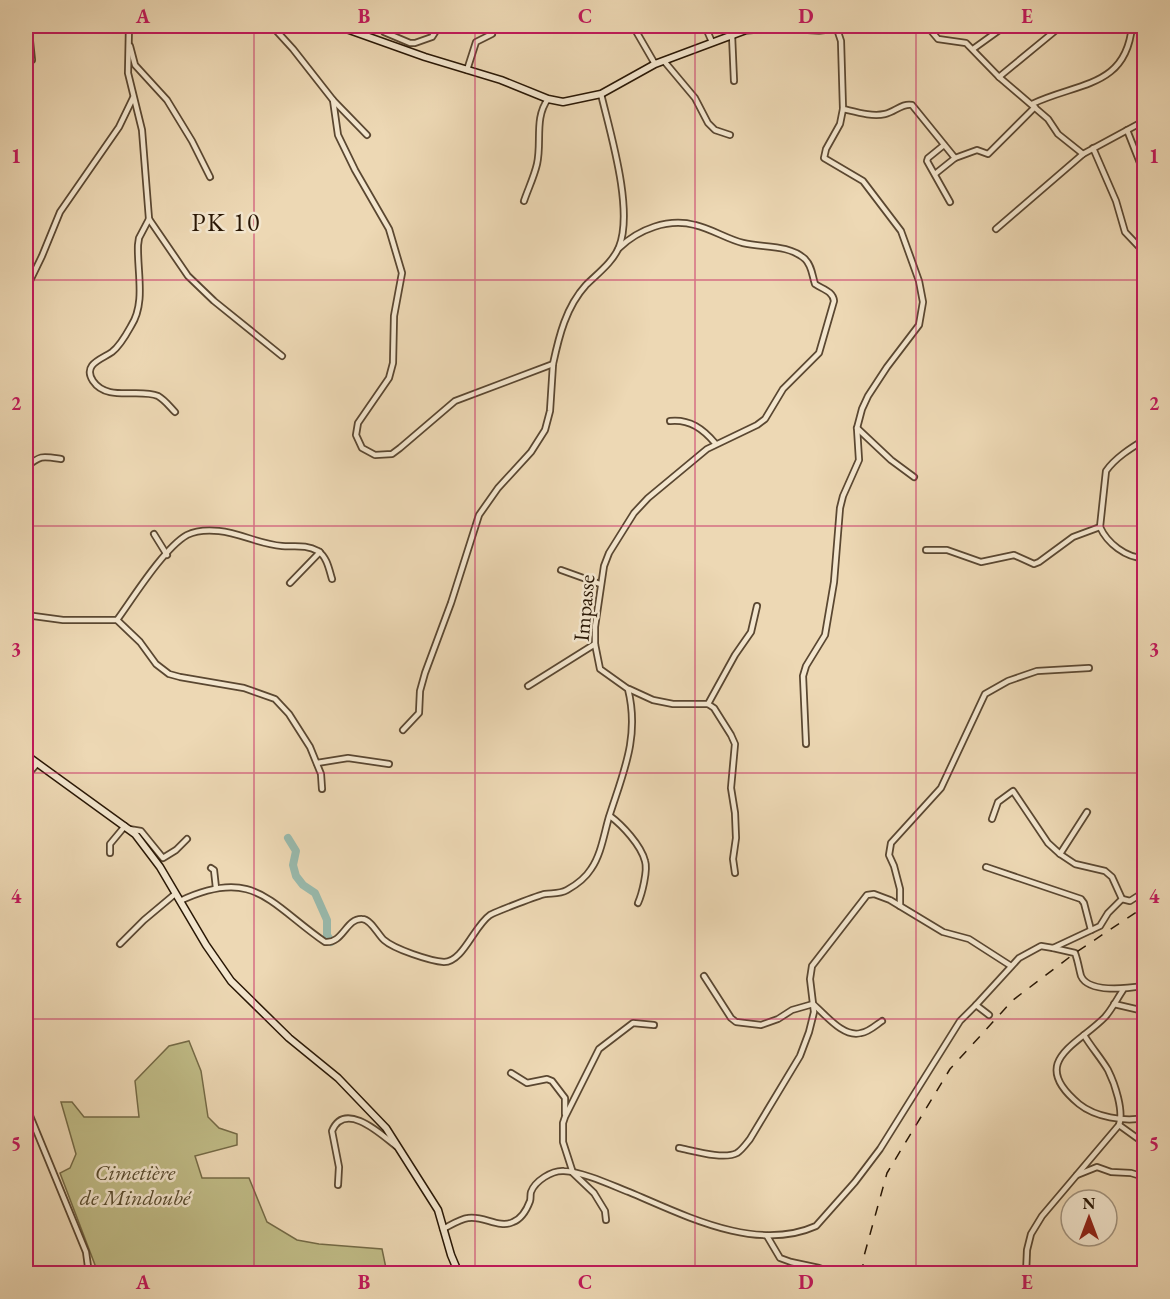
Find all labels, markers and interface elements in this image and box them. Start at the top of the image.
text: A [135,3,151,29]
text: B [358,3,370,29]
text: C [578,3,592,29]
text: D [798,3,814,29]
text: E [1021,3,1033,29]
text: 1 [11,143,21,169]
text: 1 [1149,143,1159,169]
district label: PK 10 [191,205,261,239]
text: 2 [11,390,22,416]
text: 2 [1149,390,1160,416]
street label: Impasse [567,573,601,643]
text: 3 [11,636,21,662]
text: 3 [1149,636,1159,662]
text: 4 [11,883,22,909]
text: 4 [1149,883,1160,909]
text: 5 [11,1130,21,1156]
text: 5 [1149,1130,1159,1156]
park label: Cimetière de Mindoubé [80,1158,193,1212]
north arrow [1059,1188,1119,1248]
text: N [1083,1193,1096,1214]
text: A [135,1269,151,1295]
text: B [358,1269,370,1295]
text: C [578,1269,592,1295]
text: D [798,1269,814,1295]
text: E [1021,1269,1033,1295]

